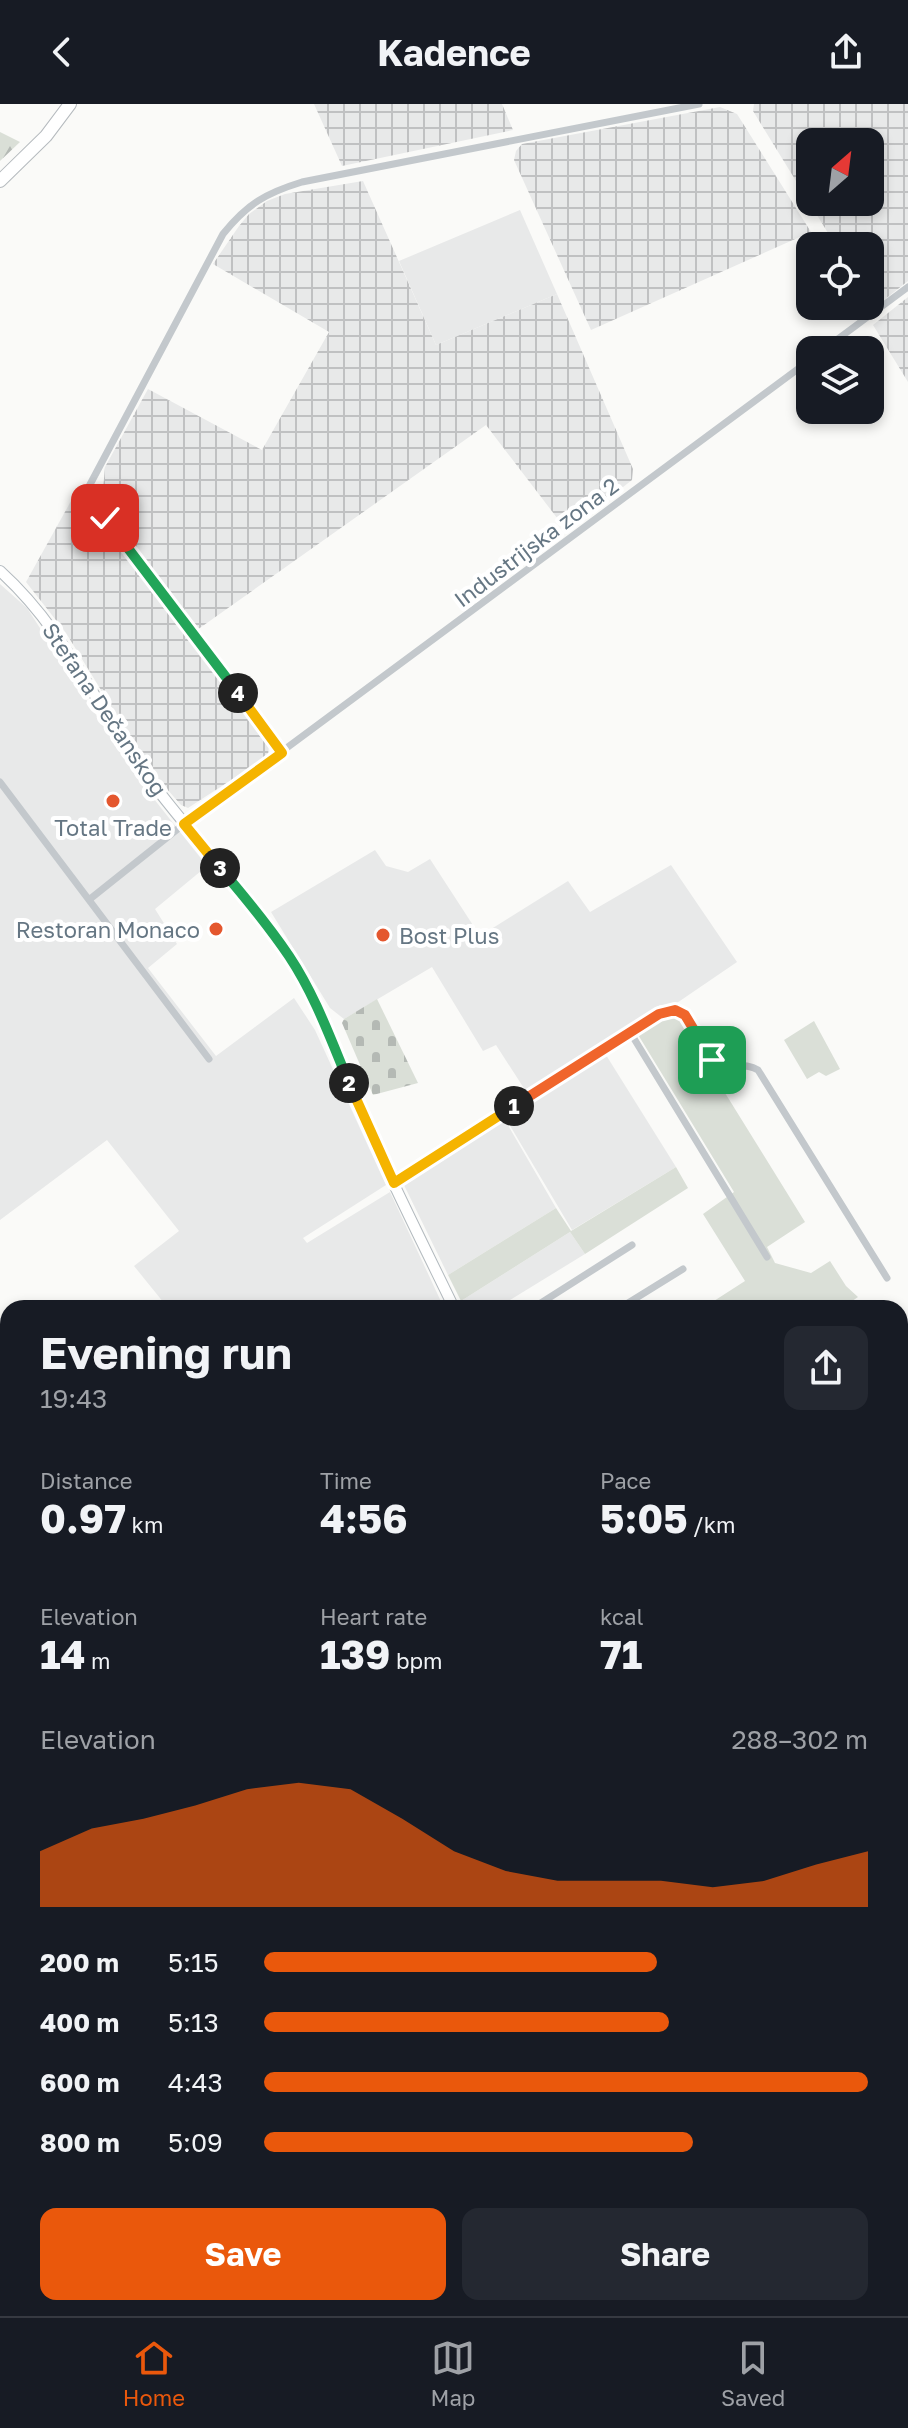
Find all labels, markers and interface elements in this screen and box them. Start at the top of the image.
icon: back [40,30,84,74]
icon: share [824,30,868,74]
text: Kadence [377,31,531,74]
north arrow [796,128,884,216]
map controls [796,128,884,424]
button: locate [796,232,884,320]
button: layers [796,336,884,424]
street label: Industrijska zona 2 [449,471,623,613]
pin [71,484,139,552]
icon: check [83,496,127,540]
street label: Stefana Dečanskog [37,617,173,801]
pin: 4 [218,673,258,713]
text: 4 [231,679,245,706]
marker: Total Trade [104,792,122,810]
place label: Total Trade [54,814,172,841]
pin: 3 [200,848,240,888]
text: 3 [213,854,227,881]
place label: Restoran Monaco [16,916,200,943]
marker: Restoran Monaco [207,920,225,938]
place label: Bost Plus [399,922,499,949]
marker: Bost Plus [374,926,392,944]
pin [678,1026,746,1094]
icon: arrive [690,1038,734,1082]
pin: 2 [329,1063,369,1103]
text: 2 [342,1069,356,1096]
pin: 1 [494,1086,534,1126]
text: 1 [508,1092,520,1119]
text: Evening run [40,1326,292,1379]
button: share [784,1326,868,1410]
text: 19:43 [40,1383,107,1414]
text: Distance [40,1467,132,1494]
text: Time [320,1467,372,1494]
text: Pace [600,1467,651,1494]
text: 0.97 [40,1494,126,1542]
text: 4:56 [320,1494,408,1542]
text: 5:05 [600,1494,688,1542]
text: km [126,1511,163,1538]
text: /km [688,1511,736,1538]
text: Elevation [40,1603,138,1630]
text: Heart rate [320,1603,427,1630]
text: kcal [600,1603,643,1630]
text: 14 [40,1630,86,1678]
text: 139 [320,1630,390,1678]
text: 71 [600,1630,642,1678]
text: m [86,1647,111,1674]
text: bpm [390,1647,442,1674]
text: Elevation [40,1724,156,1755]
text: 288–302 m [731,1724,868,1755]
text: 200 m [40,1947,119,1978]
text: 5:15 [168,1947,219,1978]
text: 400 m [40,2007,119,2038]
text: 5:13 [168,2007,219,2038]
text: 600 m [40,2067,120,2098]
text: 4:43 [168,2067,223,2098]
text: 800 m [40,2127,120,2158]
text: 5:09 [168,2127,223,2158]
button: Save [40,2208,446,2300]
button: Share [462,2208,868,2300]
tab: Home [123,2336,185,2411]
tab: Map [431,2336,475,2411]
tab: Saved [721,2336,785,2411]

